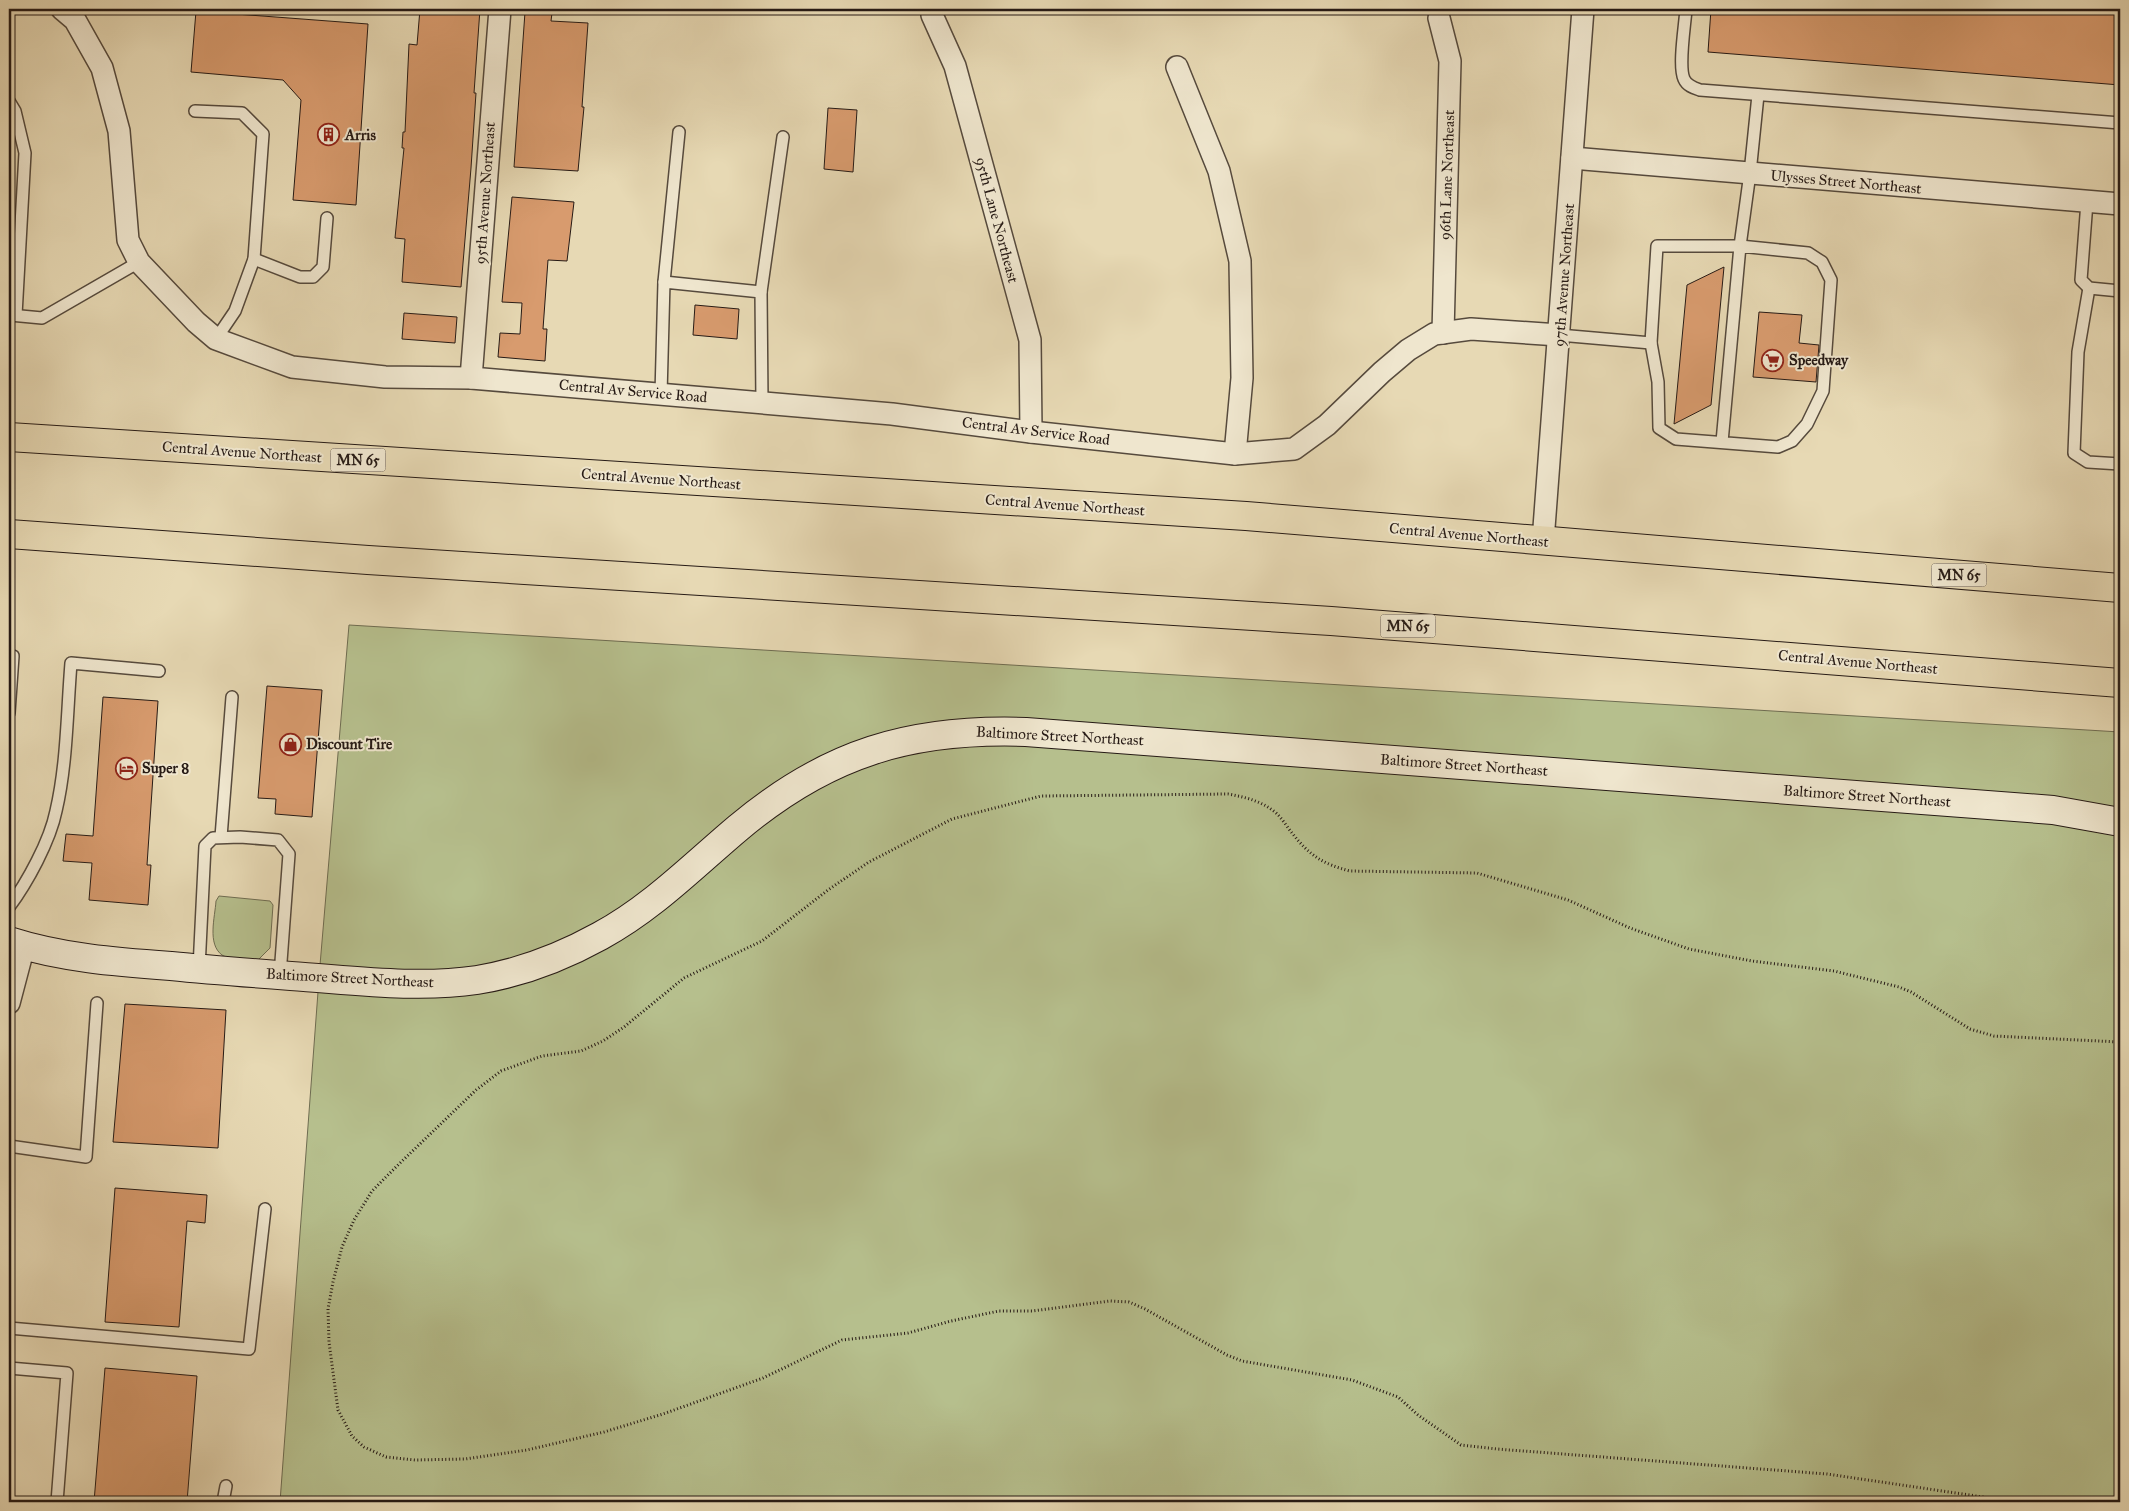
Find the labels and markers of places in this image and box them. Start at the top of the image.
building icon: Arris [317,123,341,147]
place label: Arris [344,126,376,144]
supermarket icon: Speedway [1761,348,1785,372]
place label: Speedway [1789,351,1849,370]
shop icon: Discount Tire [278,732,302,756]
place label: Discount Tire [306,735,393,753]
hotel icon: Super 8 [114,756,138,780]
place label: Super 8 [142,759,189,778]

